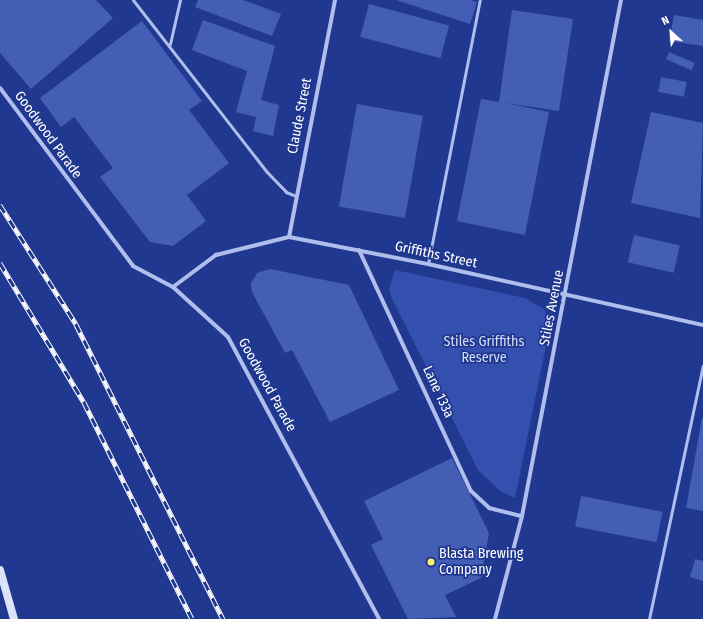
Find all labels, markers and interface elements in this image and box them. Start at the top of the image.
north arrow [651,12,691,52]
text: N [660,13,671,28]
street label: Claude Street [284,77,316,155]
street label: Goodwood Parade [11,88,85,182]
street label: Griffiths Street [393,238,479,272]
street label: Stiles Avenue [536,269,568,347]
park label: Stiles Griffiths Reserve [444,334,524,366]
street label: Goodwood Parade [234,335,300,435]
street label: Lane 133a [419,363,457,421]
place label: Blasta Brewing Company [439,546,523,578]
marker: Blasta Brewing Company [426,557,436,567]

